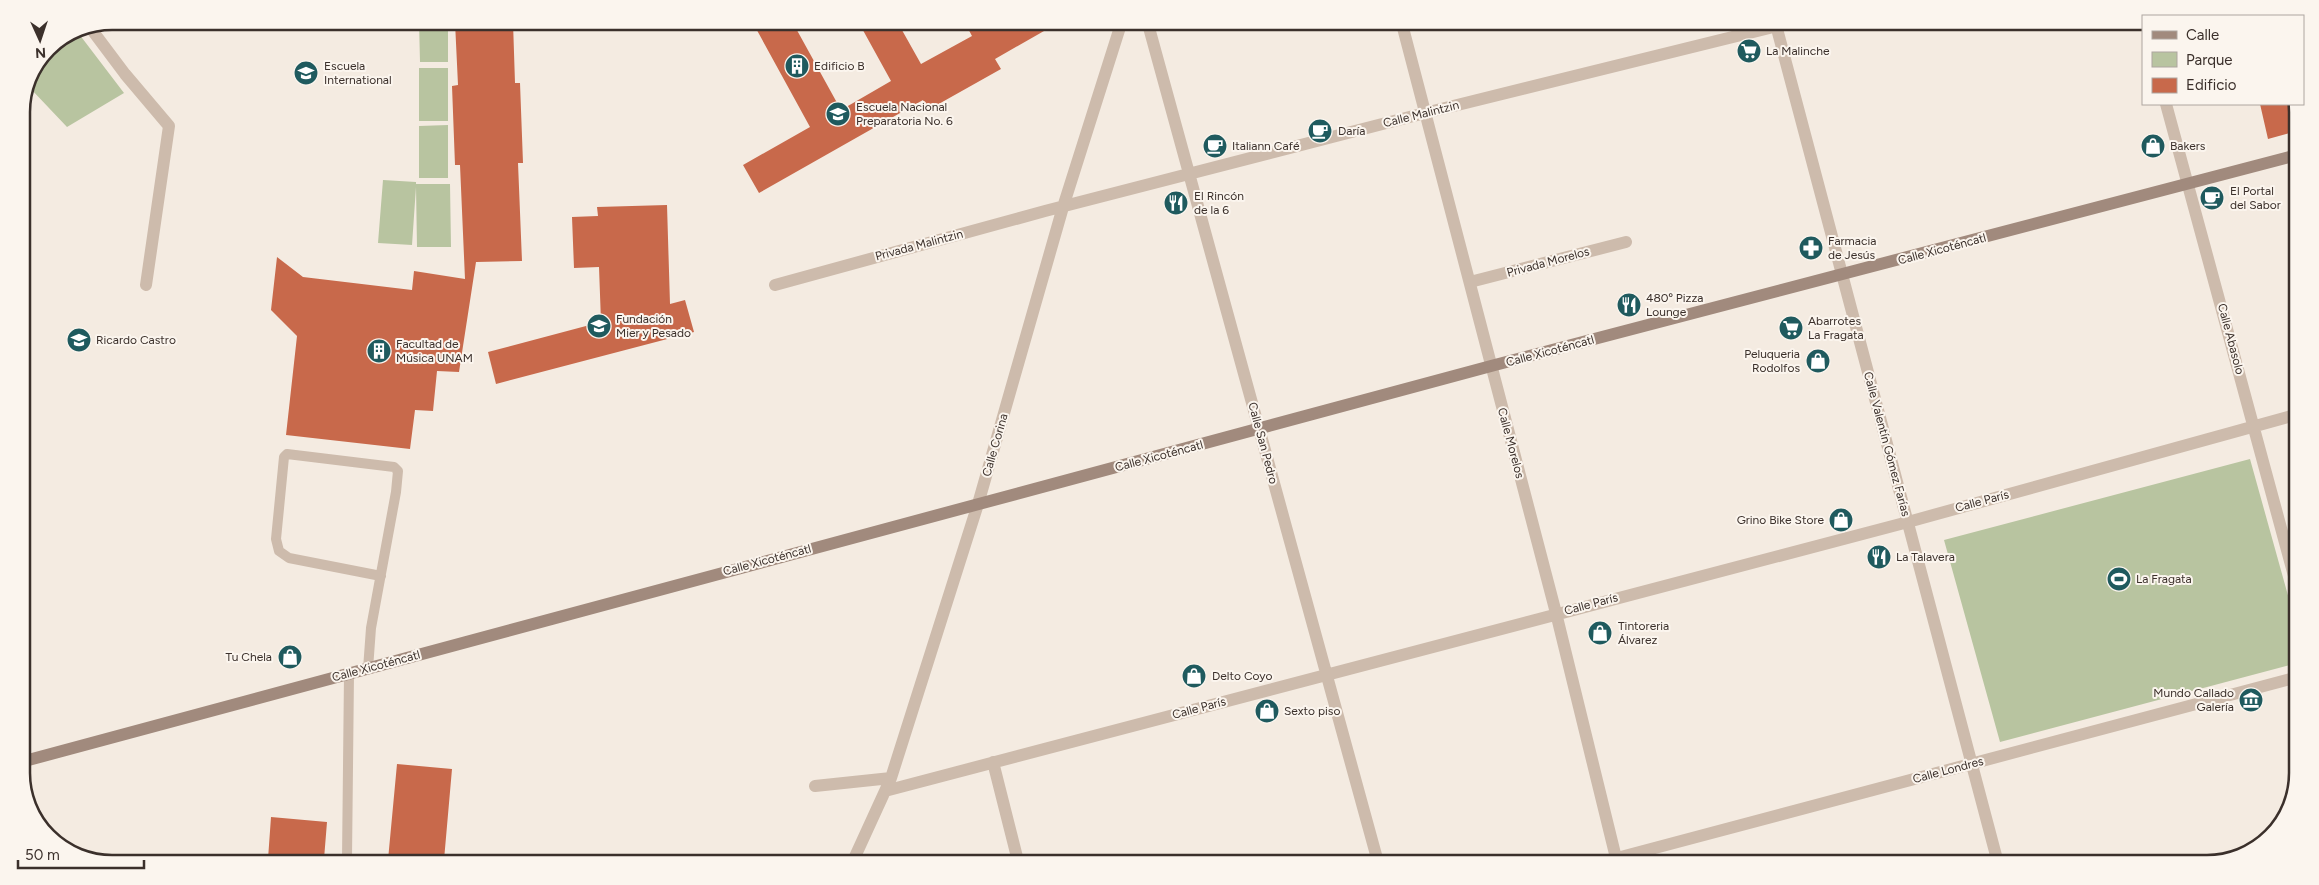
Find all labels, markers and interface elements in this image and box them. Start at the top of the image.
north arrow [15,15,65,65]
legend [2142,15,2304,105]
text: Calle [2186,26,2219,44]
supermarket icon: La Malinche [1736,38,1762,64]
text: N [35,44,47,61]
place label: La Malinche [1766,44,1830,58]
text: Parque [2186,51,2233,69]
building icon: Edificio B [784,53,810,79]
place label: Escuela International [324,59,392,87]
place label: Edificio B [814,59,865,73]
school or university icon: Escuela International [293,60,319,86]
text: Edificio [2186,76,2237,94]
street label: Calle Malintzin [1382,98,1461,130]
place label: Escuela Nacional Preparatoria No. 6 [856,100,953,128]
school or university icon: Escuela Nacional Preparatoria No. 6 [825,101,851,127]
cafe icon: Daría [1307,118,1333,144]
place label: Daría [1338,124,1365,138]
cafe icon: Italiann Café [1202,133,1228,159]
shop icon: Bakers [2140,133,2166,159]
place label: Italiann Café [1232,139,1300,153]
place label: Bakers [2170,139,2206,153]
place label: El Portal del Sabor [2230,184,2281,212]
cafe icon: El Portal del Sabor [2199,185,2225,211]
place label: El Rincón de la 6 [1194,189,1244,217]
restaurant icon: El Rincón de la 6 [1163,190,1189,216]
street label: Privada Malintzin [874,226,965,263]
street label: Calle Xicoténcatl [1896,230,1988,268]
place label: Farmacia de Jesús [1828,234,1876,262]
pharmacy icon: Farmacia de Jesús [1798,235,1824,261]
street label: Privada Morelos [1505,244,1591,280]
place label: 480º Pizza Lounge [1646,291,1704,319]
restaurant icon: 480º Pizza Lounge [1616,292,1642,318]
street label: Calle Abasolo [2215,302,2247,376]
place label: Fundación Mier y Pesado [616,312,691,340]
school or university icon: Fundación Mier y Pesado [586,313,612,339]
place label: Abarrotes La Fragata [1808,314,1864,342]
supermarket icon: Abarrotes La Fragata [1778,315,1804,341]
school or university icon: Ricardo Castro [66,327,92,353]
street label: Calle Xicoténcatl [1504,332,1596,370]
place label: Ricardo Castro [96,333,176,347]
place label: Facultad de Música UNAM [396,337,473,365]
building icon: Facultad de Música UNAM [366,338,392,364]
place label: Peluqueria Rodolfos [1744,347,1800,375]
shop icon: Peluqueria Rodolfos [1805,348,1831,374]
street label: Calle Valentín Gómez Farías [1861,370,1913,518]
street label: Calle San Pedro [1245,401,1281,485]
street label: Calle Morelos [1495,406,1527,480]
street label: Calle Corina [979,412,1011,478]
street label: Calle Xicoténcatl [1113,437,1205,475]
street label: Calle París [1954,487,2011,515]
shop icon: Grino Bike Store [1828,507,1854,533]
place label: Grino Bike Store [1737,513,1824,527]
street label: Calle Xicoténcatl [721,541,813,579]
restaurant icon: La Talavera [1866,544,1892,570]
place label: La Talavera [1896,550,1955,564]
sports icon: La Fragata [2106,566,2132,592]
place label: La Fragata [2136,572,2192,586]
street label: Calle París [1563,590,1620,618]
place label: Tintoreria Álvarez [1618,619,1669,647]
shop icon: Tintoreria Álvarez [1587,620,1613,646]
shop icon: Tu Chela [277,644,303,670]
street label: Calle Xicoténcatl [330,647,422,685]
place label: Tu Chela [226,650,272,664]
shop icon: Delto Coyo [1181,663,1207,689]
place label: Delto Coyo [1212,669,1273,683]
place label: Mundo Callado Galería [2153,686,2234,714]
museum icon: Mundo Callado Galería [2238,687,2264,713]
street label: Calle París [1171,694,1228,722]
shop icon: Sexto piso [1254,698,1280,724]
place label: Sexto piso [1284,704,1340,718]
street label: Calle Londres [1911,754,1985,786]
scale bar [18,838,144,870]
text: 50 m [25,846,60,864]

